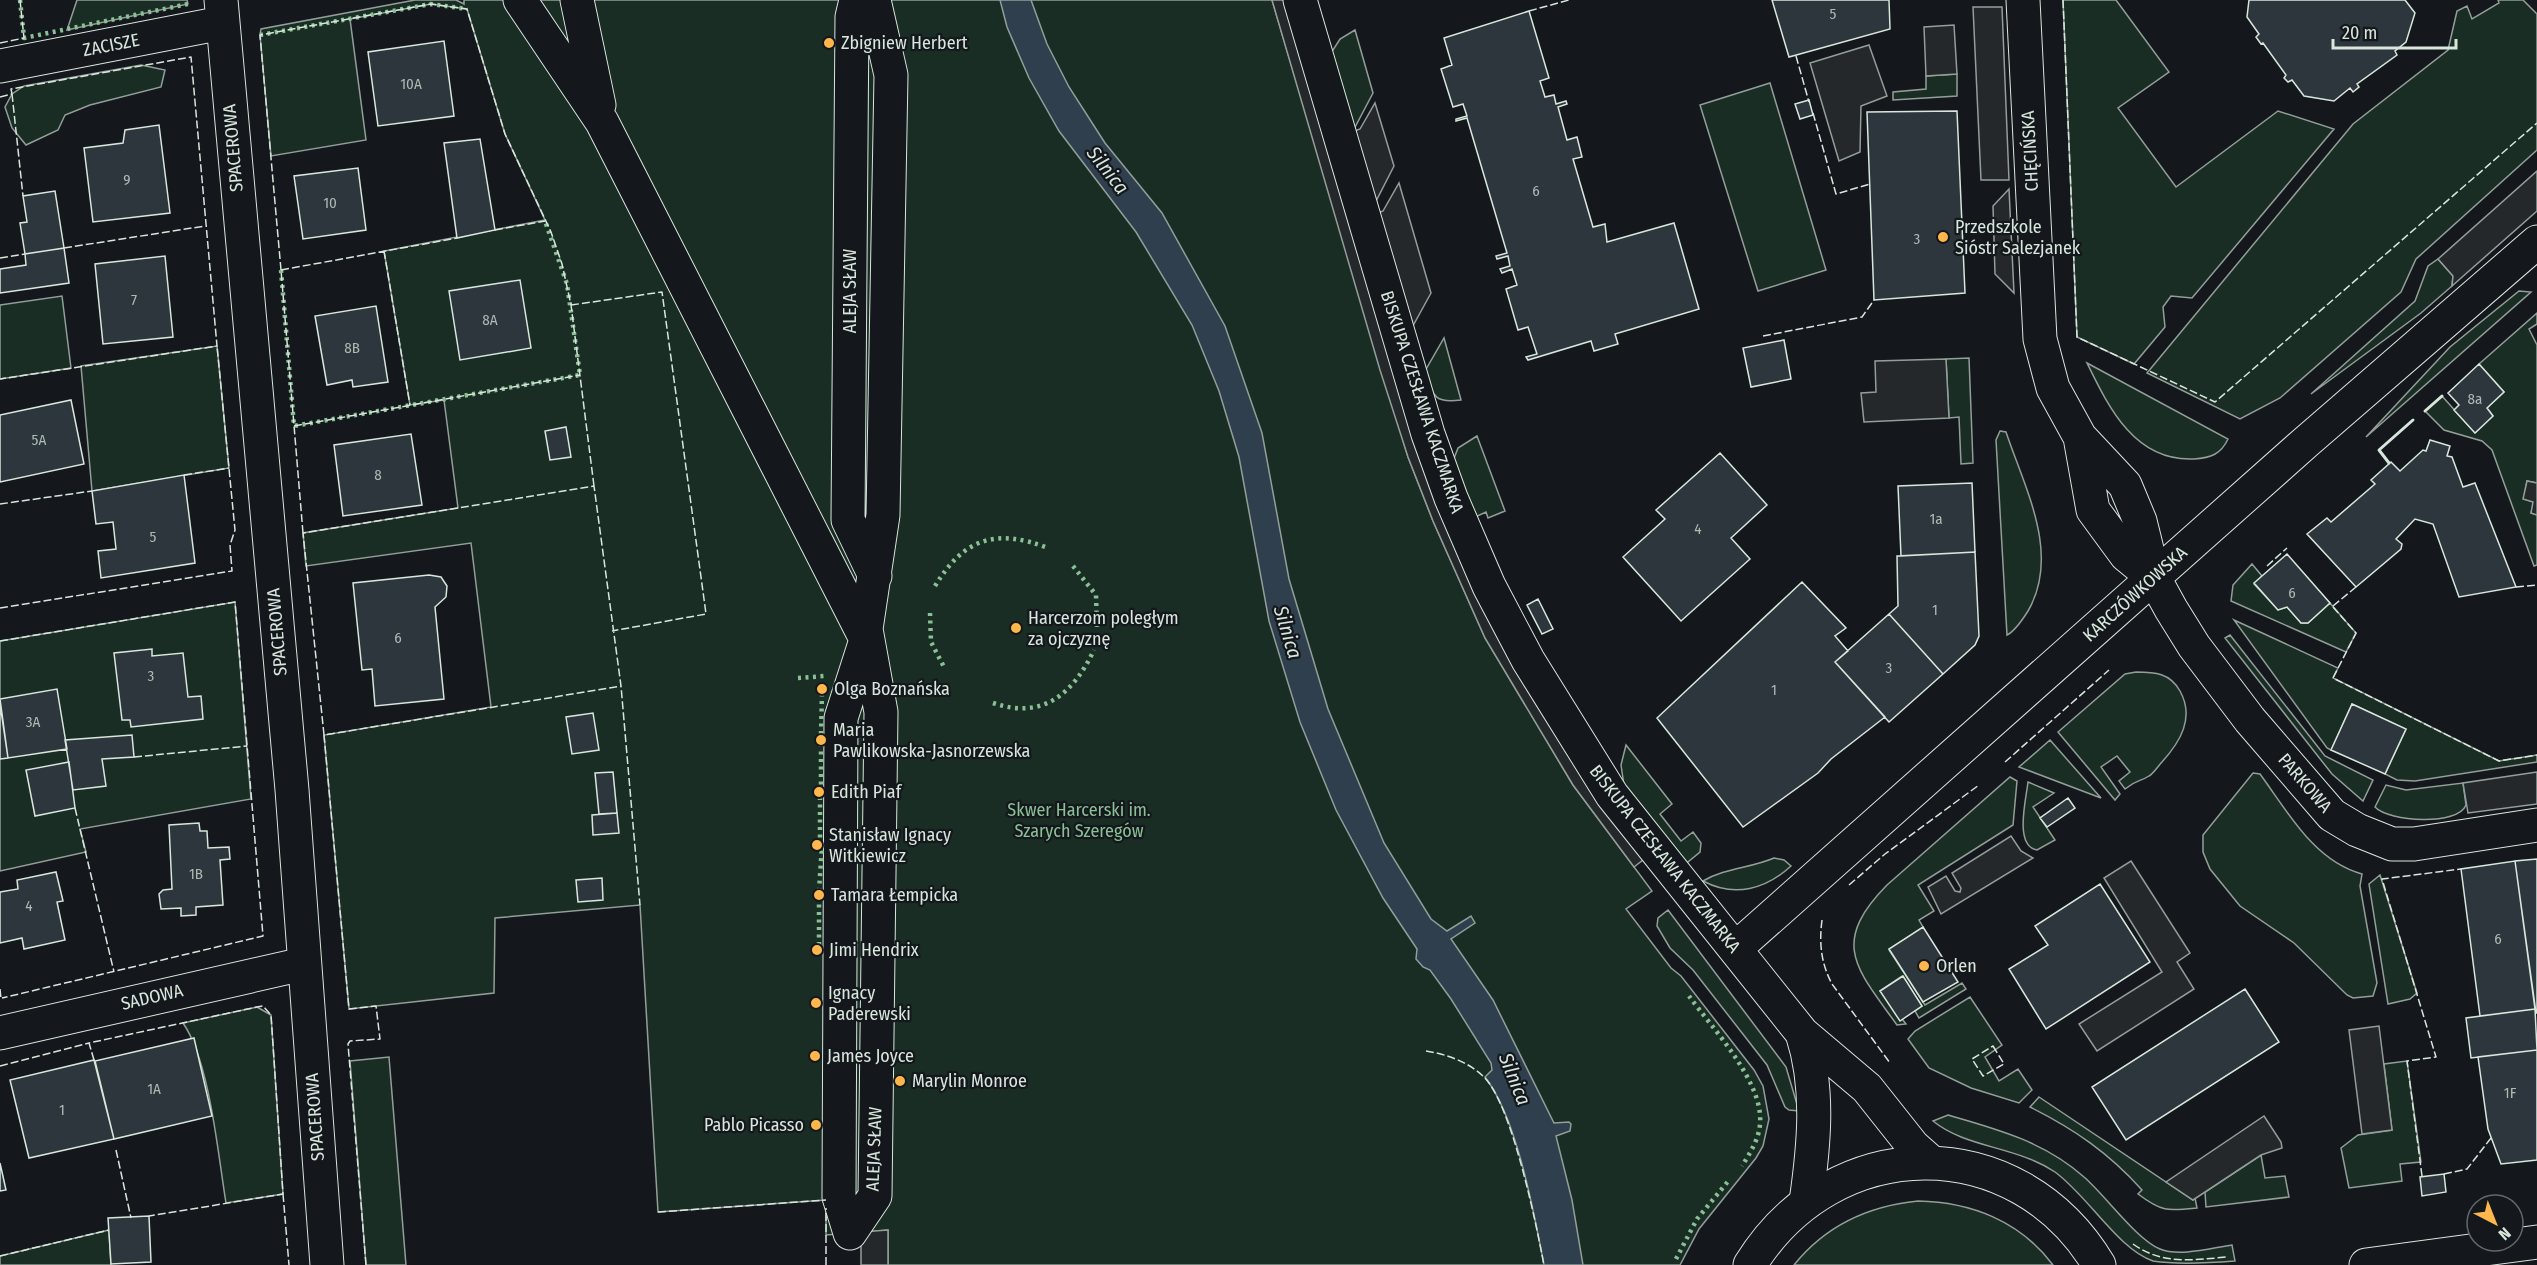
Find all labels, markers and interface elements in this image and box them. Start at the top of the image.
house number: 5 [1830,5,1837,23]
scale bar [2333,12,2456,50]
text: 20 m [2342,22,2377,44]
street label: ZACISZE [81,29,141,61]
place label: Zbigniew Herbert [841,32,968,54]
marker: Zbigniew Herbert [822,36,836,50]
house number: 10A [400,75,422,93]
street label: SPACEROWA [218,103,248,193]
street label: CHĘCIŃSKA [2016,109,2043,192]
water label: Silnica [1081,141,1134,199]
house number: 9 [123,171,131,189]
house number: 6 [1532,182,1540,200]
house number: 10 [323,194,337,212]
place label: Przedszkole Sióstr Salezjanek [1955,216,2081,259]
house number: 3 [1914,230,1921,248]
marker: Przedszkole Sióstr Salezjanek [1936,230,1950,244]
street label: ALEJA SŁAW [839,248,861,333]
street label: BISKUPA CZESŁAWA KACZMARKA [1376,288,1469,516]
house number: 7 [131,291,137,309]
house number: 8A [482,311,498,329]
house number: 8B [344,339,360,357]
house number: 8a [2468,390,2482,408]
house number: 5A [32,431,46,449]
house number: 8 [374,466,382,484]
house number: 1a [1929,510,1943,528]
house number: 4 [1694,520,1702,538]
house number: 5 [150,528,157,546]
street label: KARCZÓWKOWSKA [2078,541,2192,646]
house number: 6 [2288,584,2296,602]
street label: SPACEROWA [262,587,292,677]
house number: 1 [1932,601,1938,619]
water label: Silnica [1268,602,1307,661]
place label: Harcerzom poległym za ojczyznę [1028,607,1179,650]
marker: Harcerzom poległym za ojczyznę [1009,621,1023,635]
house number: 6 [394,629,402,647]
house number: 3 [1886,659,1893,677]
house number: 3 [148,667,155,685]
place label: Olga Boznańska [834,678,950,700]
house number: 1 [1771,681,1777,699]
marker: Olga Boznańska [815,682,829,696]
house number: 3A [26,713,40,731]
place label: Maria Pawlikowska-Jasnorzewska [833,719,1031,762]
marker: Maria Pawlikowska-Jasnorzewska [814,733,828,747]
street label: PARKOWA [2273,749,2337,817]
street label: BISKUPA CZESŁAWA KACZMARKA [1585,761,1746,958]
place label: Edith Piaf [831,781,903,803]
marker: Edith Piaf [812,785,826,799]
park label: Skwer Harcerski im. Szarych Szeregów [1007,799,1151,842]
place label: Stanisław Ignacy Witkiewicz [829,824,951,867]
marker: Stanisław Ignacy Witkiewicz [810,838,824,852]
house number: 1B [189,865,203,883]
place label: Tamara Łempicka [831,884,958,906]
marker: Tamara Łempicka [812,888,826,902]
house number: 4 [25,897,33,915]
house number: 6 [2494,930,2502,948]
place label: Jimi Hendrix [829,939,919,961]
marker: Jimi Hendrix [810,943,824,957]
place label: Orlen [1936,955,1977,977]
marker: Orlen [1917,959,1931,973]
street label: SADOWA [119,979,186,1015]
place label: Ignacy Paderewski [828,982,911,1025]
marker: Ignacy Paderewski [809,996,823,1010]
place label: James Joyce [827,1045,914,1067]
marker: James Joyce [808,1049,822,1063]
water label: Silnica [1493,1049,1536,1109]
place label: Marylin Monroe [912,1070,1027,1092]
street label: SPACEROWA [301,1072,329,1162]
marker: Marylin Monroe [893,1074,907,1088]
house number: 1A [147,1080,161,1098]
house number: 1F [2504,1084,2517,1102]
house number: 1 [59,1101,65,1119]
street label: ALEJA SŁAW [862,1106,886,1192]
place label: Pablo Picasso [704,1114,804,1136]
marker: Pablo Picasso [809,1118,823,1132]
north arrow [2465,1193,2525,1253]
text: N [2495,1224,2515,1244]

